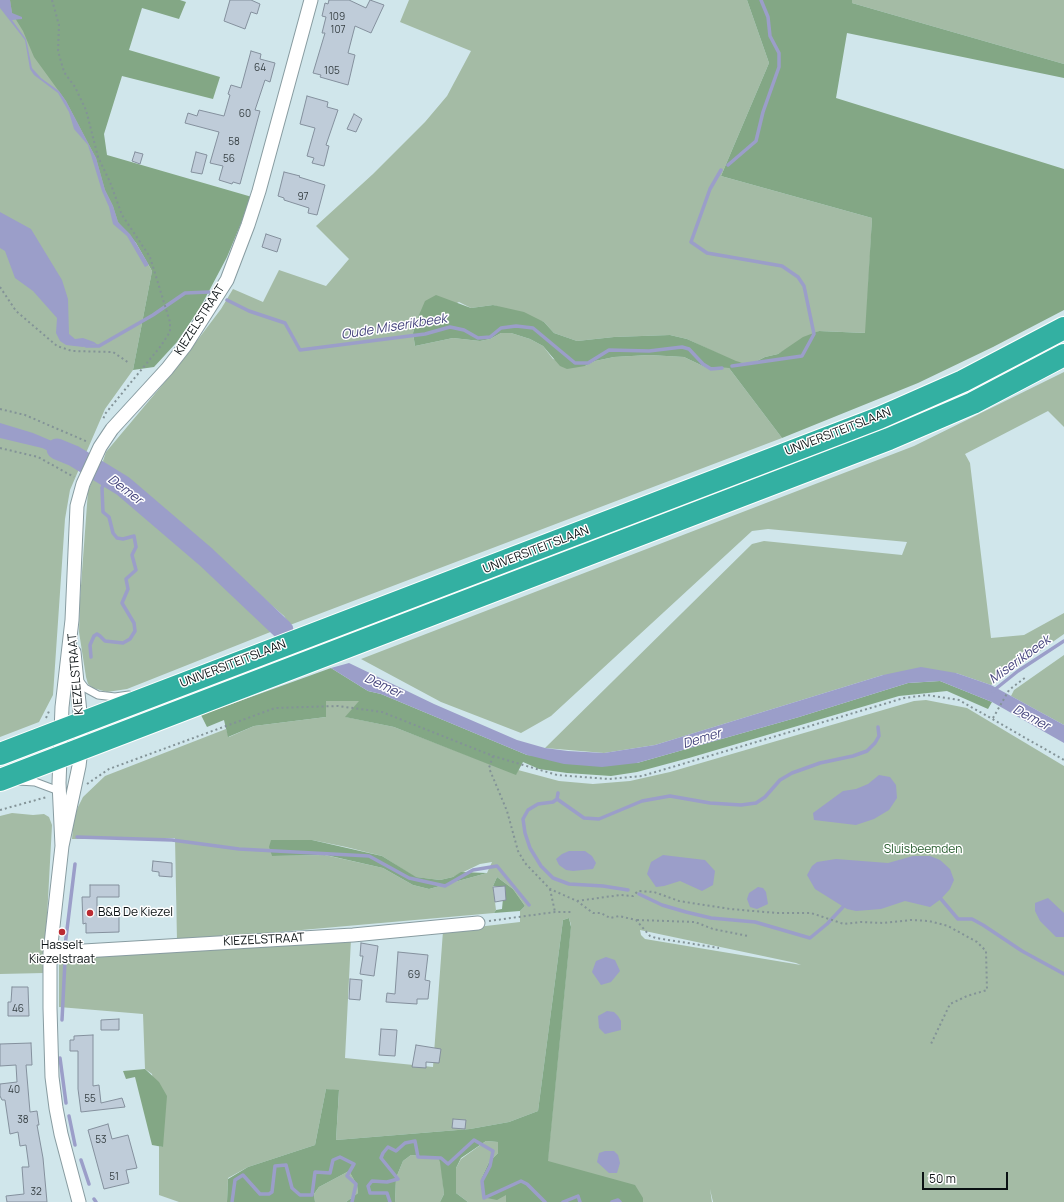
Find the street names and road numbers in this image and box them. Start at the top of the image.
street label: KIEZELSTRAAT [172,282,228,358]
street label: UNIVERSITEITSLAAN [783,405,893,459]
street label: UNIVERSITEITSLAAN [481,523,591,577]
street label: KIEZELSTRAAT [65,633,87,715]
street label: UNIVERSITEITSLAAN [178,637,288,691]
street label: KIEZELSTRAAT [223,931,305,949]

